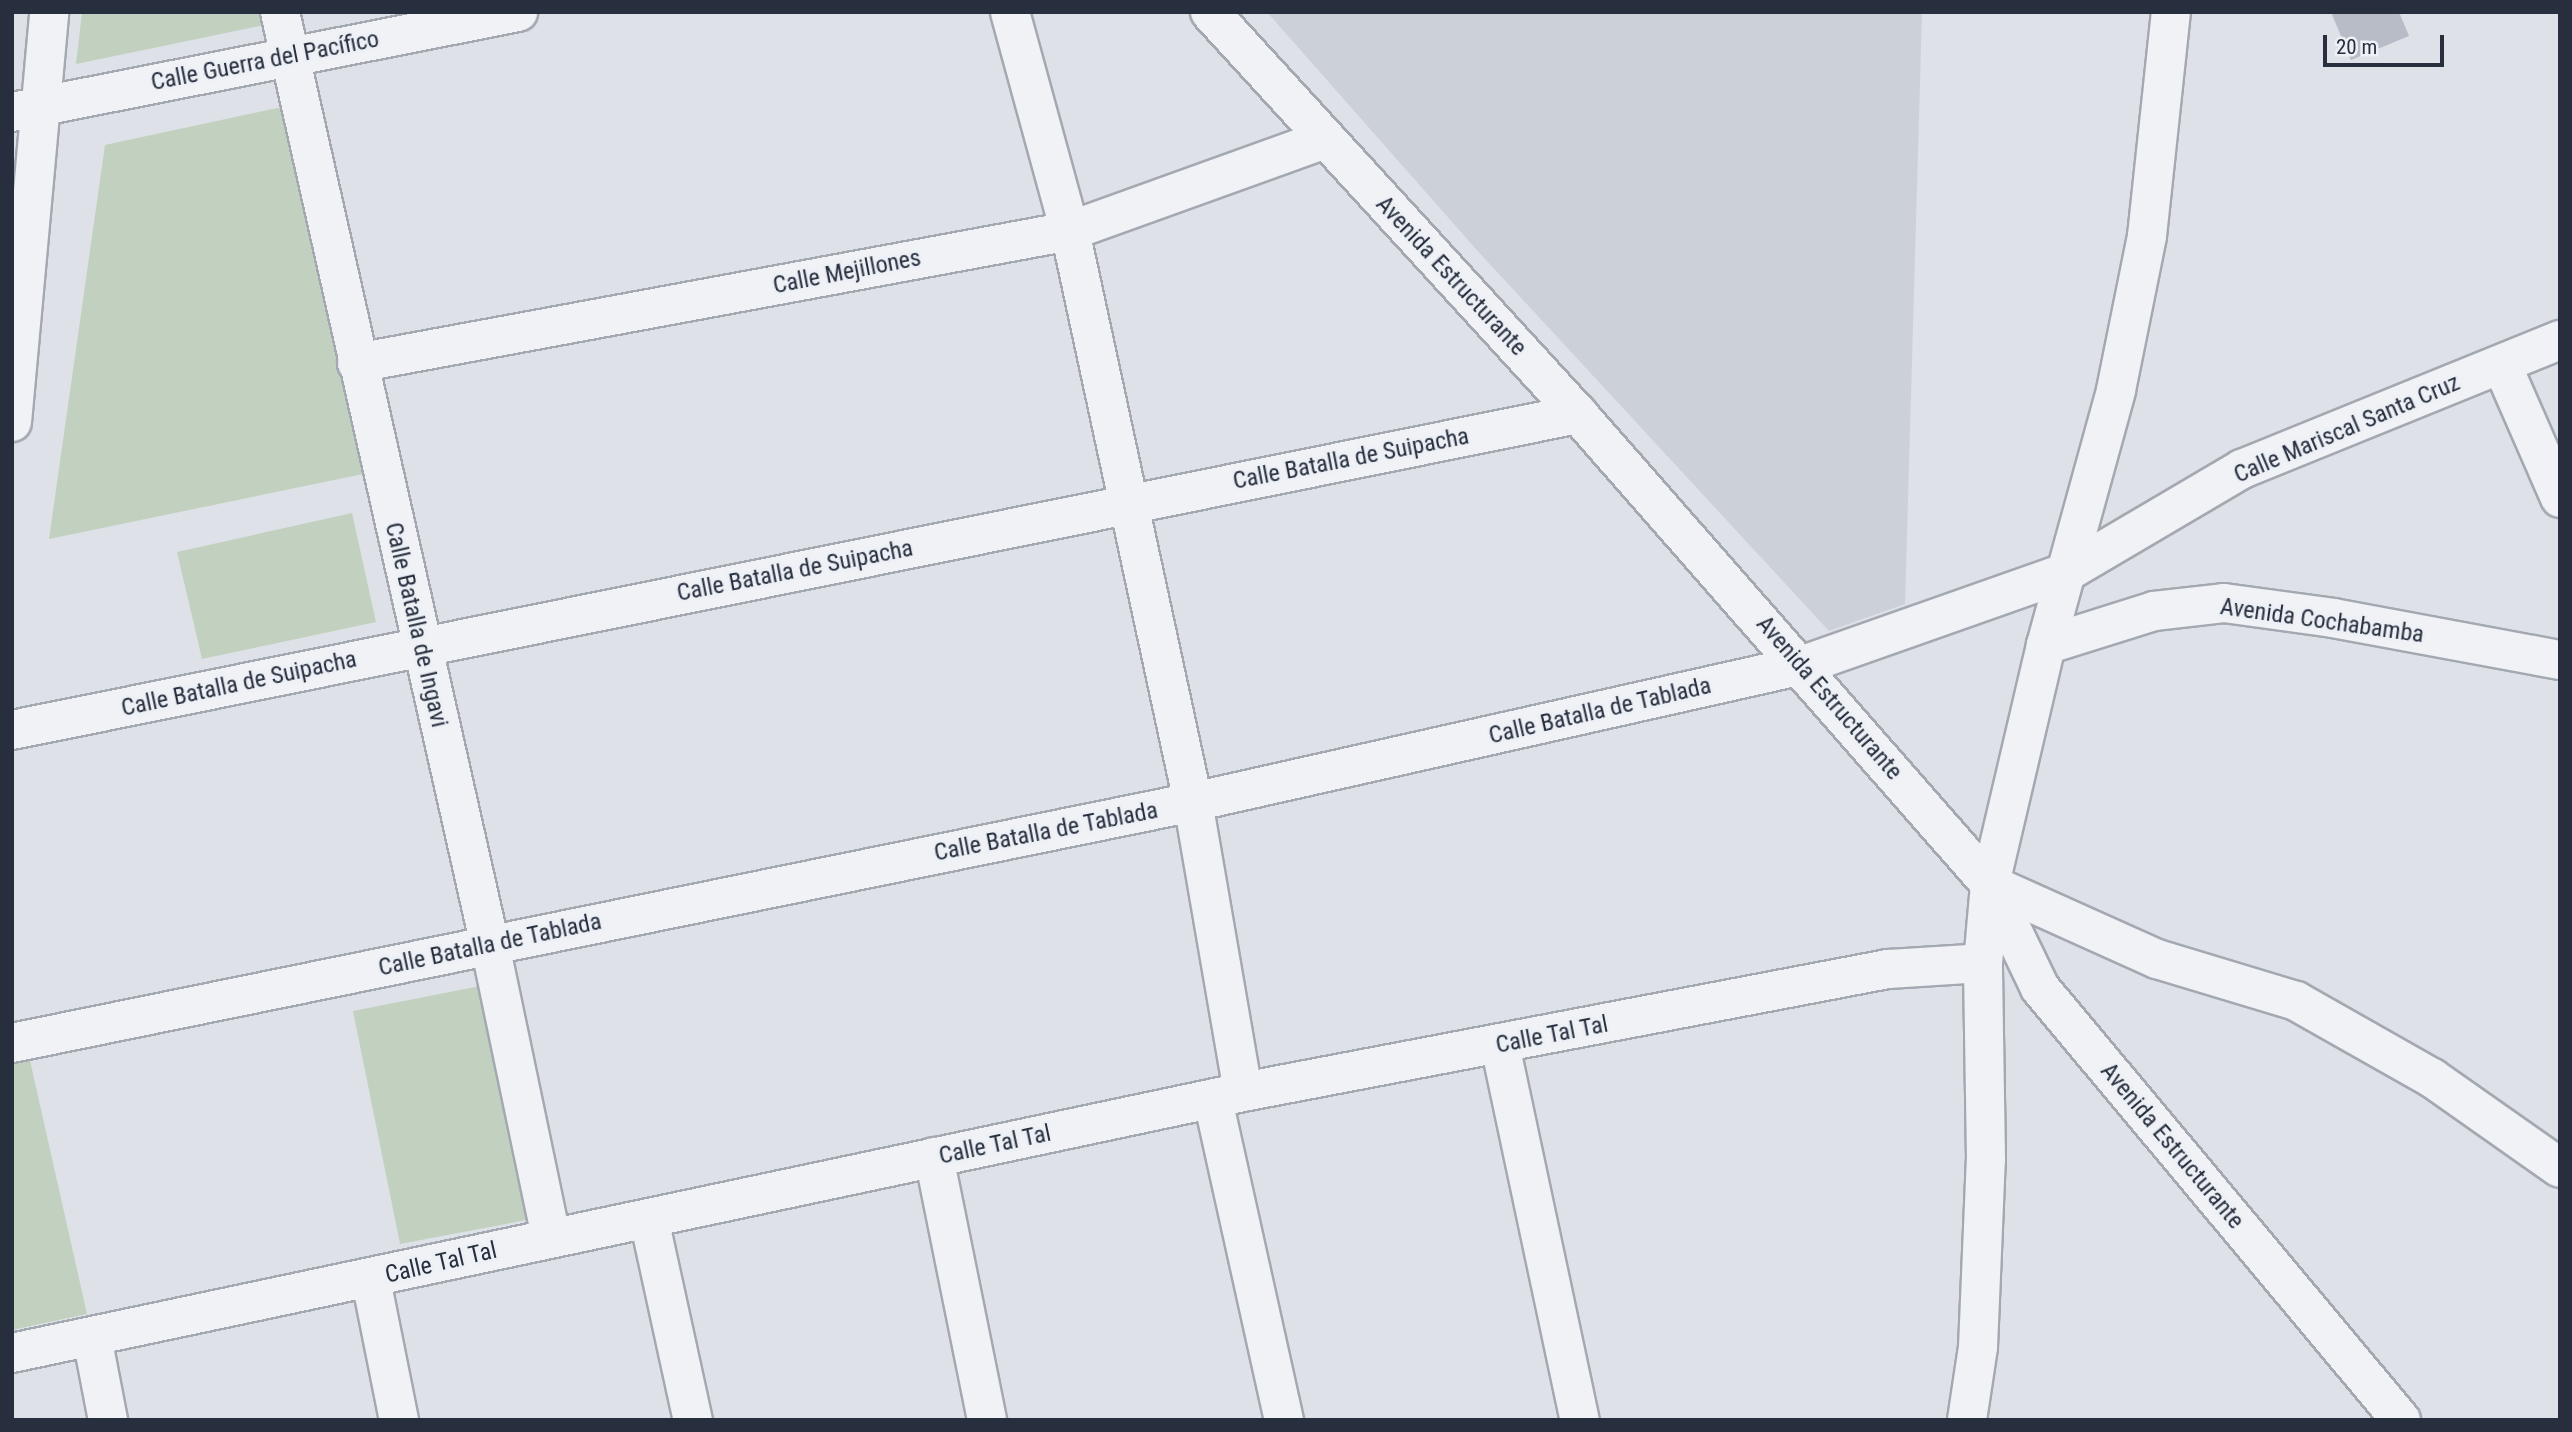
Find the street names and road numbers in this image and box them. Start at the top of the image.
street label: Calle Guerra del Pacífico [149,25,381,97]
street label: Avenida Estructurante [1370,190,1532,362]
street label: Calle Mejillones [771,244,923,300]
street label: Calle Mariscal Santa Cruz [2230,368,2464,490]
street label: Calle Batalla de Suipacha [1231,422,1471,496]
street label: Calle Batalla de Ingavi [378,520,454,730]
street label: Calle Batalla de Suipacha [675,534,915,608]
street label: Avenida Cochabamba [2218,592,2426,650]
street label: Avenida Estructurante [1750,610,1908,786]
street label: Calle Batalla de Suipacha [119,645,359,723]
street label: Calle Batalla de Tablada [1486,671,1714,751]
street label: Calle Batalla de Tablada [932,796,1160,868]
street label: Calle Batalla de Tablada [376,907,604,983]
street label: Calle Tal Tal [1493,1010,1611,1060]
street label: Avenida Estructurante [2094,1057,2250,1235]
street label: Calle Tal Tal [936,1119,1054,1171]
street label: Calle Tal Tal [382,1236,500,1290]

